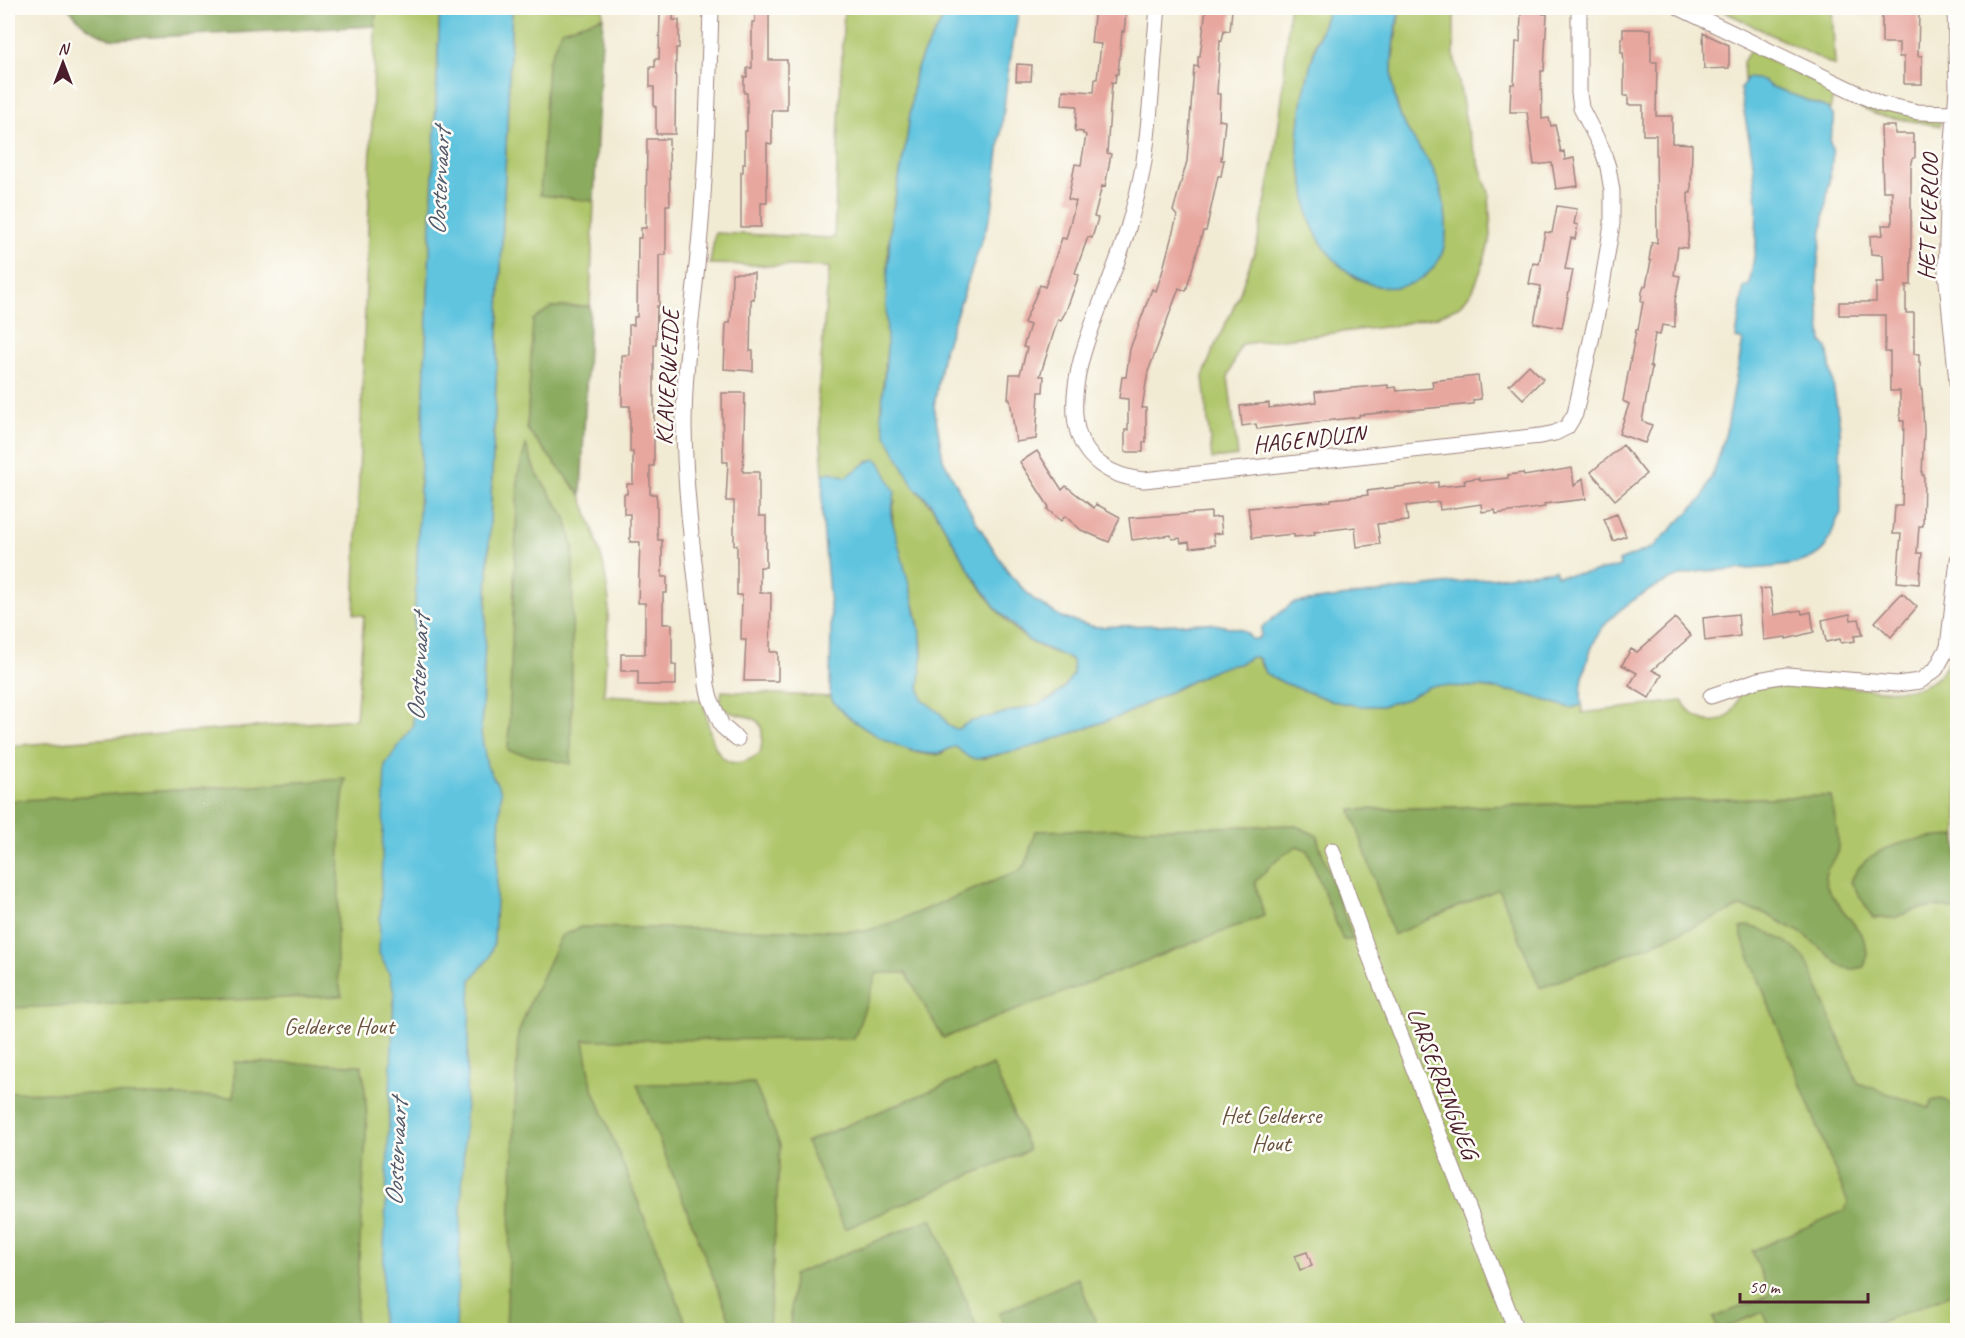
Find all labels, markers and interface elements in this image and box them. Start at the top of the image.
north arrow [33,33,93,93]
text: N [58,39,71,59]
water label: Oostervaart [420,122,459,236]
street label: HET EVERLOO [1911,151,1945,281]
street label: KLAVERWEIDE [648,305,686,446]
street label: HAGENDUIN [1251,418,1370,460]
water label: Oostervaart [399,608,438,722]
street label: LARSERRINGWEG [1400,1003,1487,1166]
park label: Gelderse Hout [284,1011,396,1041]
water label: Oostervaart [377,1093,416,1207]
park label: Het Gelderse Hout [1221,1100,1324,1158]
scale bar [1740,1266,1868,1304]
text: 50 m [1749,1276,1782,1298]

